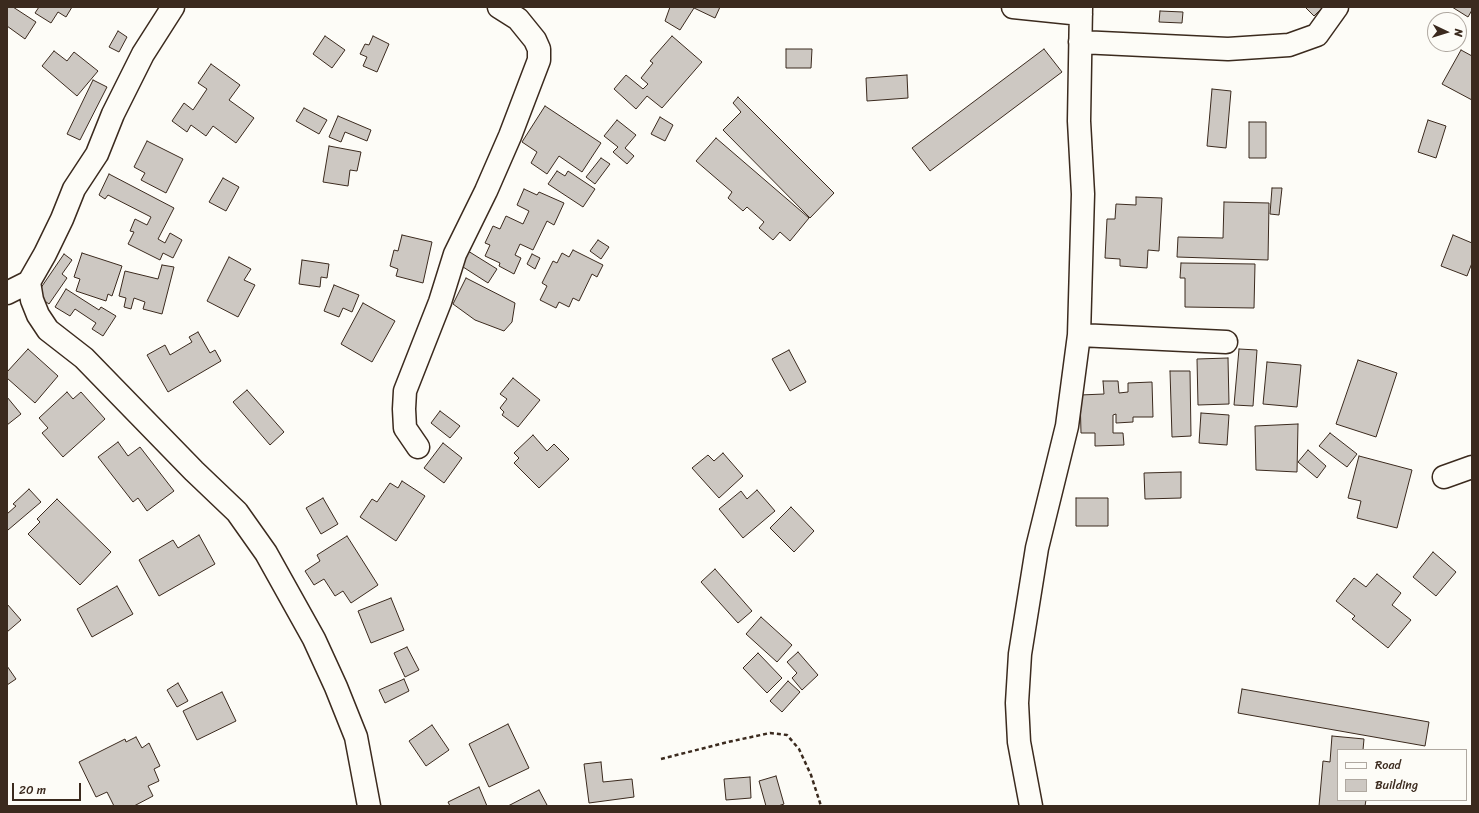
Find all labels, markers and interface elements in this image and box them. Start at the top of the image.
north arrow [1427,12,1467,52]
text: N [1449,28,1468,37]
legend [1337,749,1467,801]
text: Road [1375,754,1401,776]
text: Building [1375,774,1418,796]
scale bar [14,775,83,801]
text: 20 m [19,779,46,801]

